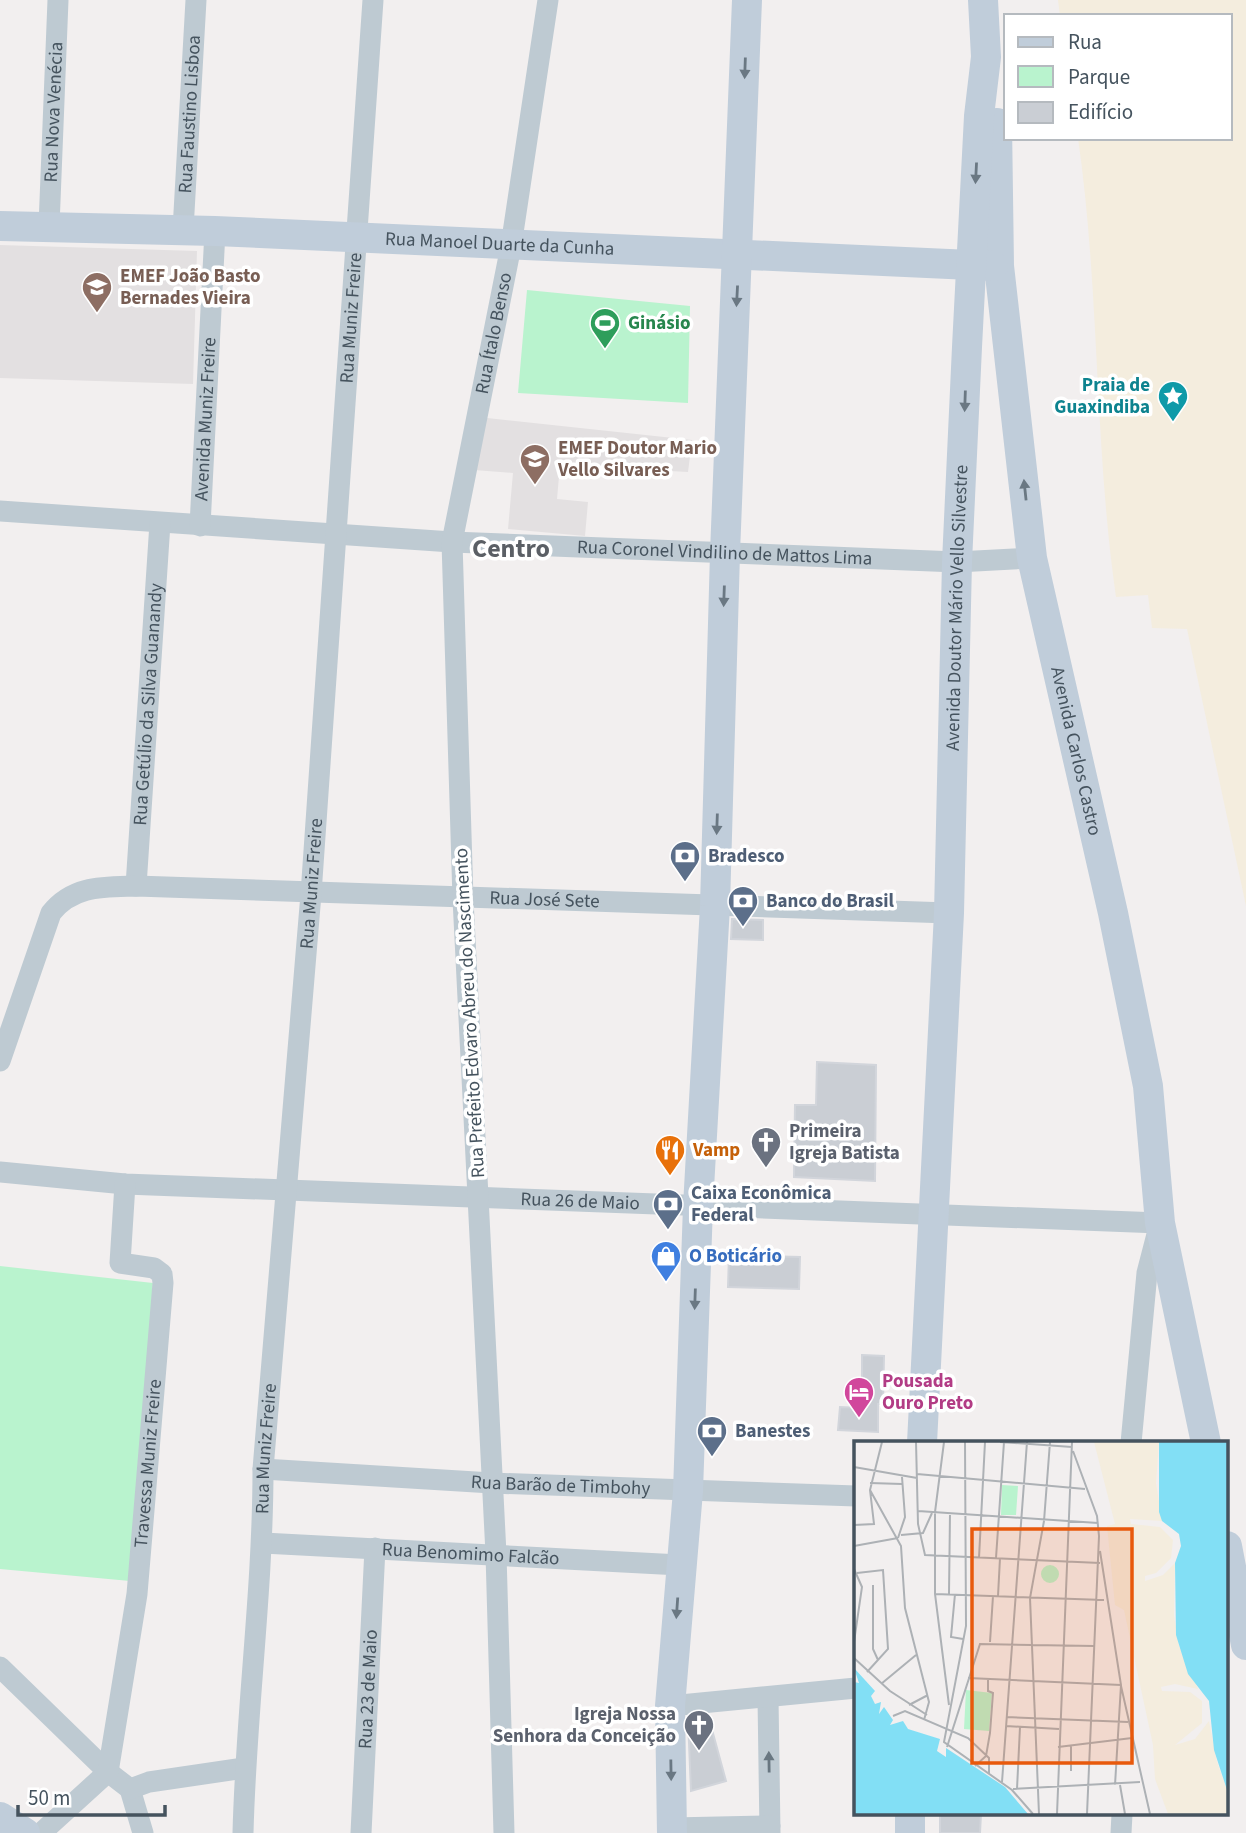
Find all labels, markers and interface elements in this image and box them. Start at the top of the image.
legend [1004,14,1232,140]
text: Rua [1068,27,1102,57]
street label: Rua Faustino Lisboa [172,34,207,194]
street label: Rua Nova Venécia [37,41,70,183]
one-way arrow [739,57,751,79]
text: Parque [1068,62,1130,92]
text: Edifício [1068,97,1133,127]
one-way arrow [971,163,982,185]
street label: Rua Manoel Duarte da Cunha [384,225,615,262]
street label: Rua Muniz Freire [333,252,369,384]
place label: EMEF João Basto Bernades Vieira [120,263,260,312]
school or university icon: EMEF João Basto Bernades Vieira [80,270,114,314]
street label: Rua Ítalo Benso [468,270,519,396]
one-way arrow [731,285,742,307]
sports icon: Ginásio [588,306,622,350]
place label: Ginásio [628,310,690,337]
street label: Avenida Muniz Freire [188,337,223,502]
place label: Praia de Guaxindiba [1054,372,1150,421]
place icon: Praia de Guaxindiba [1156,379,1190,423]
one-way arrow [959,390,970,412]
place label: EMEF Doutor Mario Vello Silvares [557,435,717,484]
school or university icon: EMEF Doutor Mario Vello Silvares [518,442,552,486]
street label: Avenida Doutor Mário Vello Silvestre [939,464,975,751]
one-way arrow [1019,479,1030,501]
district label: Centro [472,530,550,567]
street label: Rua Coronel Vindilino de Mattos Lima [576,533,873,572]
street label: Rua Getúlio da Silva Guanandy [127,582,170,827]
one-way arrow [718,586,730,608]
street label: Avenida Carlos Castro [1044,664,1108,838]
one-way arrow [712,813,723,835]
street label: Rua Muniz Freire [293,817,330,950]
bank icon: Bradesco [668,839,702,883]
place label: Bradesco [708,843,785,870]
street label: Rua Prefeito Edvaro Abreu do Nascimento [448,847,492,1179]
street label: Rua José Sete [489,884,600,915]
bank icon: Banco do Brasil [726,884,760,928]
place label: Banco do Brasil [766,888,895,915]
place label: Primeira Igreja Batista [789,1118,900,1167]
church icon: Primeira Igreja Batista [749,1125,783,1169]
restaurant icon: Vamp [653,1133,687,1177]
place label: Vamp [692,1137,740,1164]
place label: Caixa Econômica Federal [691,1180,832,1229]
street label: Rua 26 de Maio [520,1185,640,1217]
bank icon: Caixa Econômica Federal [651,1187,685,1231]
shop icon: O Boticário [649,1239,683,1283]
place label: O Boticário [689,1243,782,1270]
one-way arrow [689,1288,700,1310]
place label: Pousada Ouro Preto [882,1368,973,1417]
hotel icon: Pousada Ouro Preto [842,1375,876,1419]
street label: Travessa Muniz Freire [127,1378,168,1549]
street label: Rua Muniz Freire [249,1382,284,1515]
bank icon: Banestes [695,1414,729,1458]
place label: Banestes [735,1418,810,1445]
inset map [854,1441,1228,1815]
street label: Rua Barão de Timbohy [470,1468,651,1502]
street label: Rua Benomimo Falcão [381,1536,560,1572]
one-way arrow [671,1597,682,1619]
street label: Rua 23 de Maio [352,1629,384,1749]
place label: Igreja Nossa Senhora da Conceição [493,1701,676,1750]
church icon: Igreja Nossa Senhora da Conceição [682,1708,716,1752]
one-way arrow [763,1751,775,1773]
one-way arrow [665,1759,677,1781]
scale bar [18,1773,164,1817]
text: 50 m [28,1783,70,1813]

